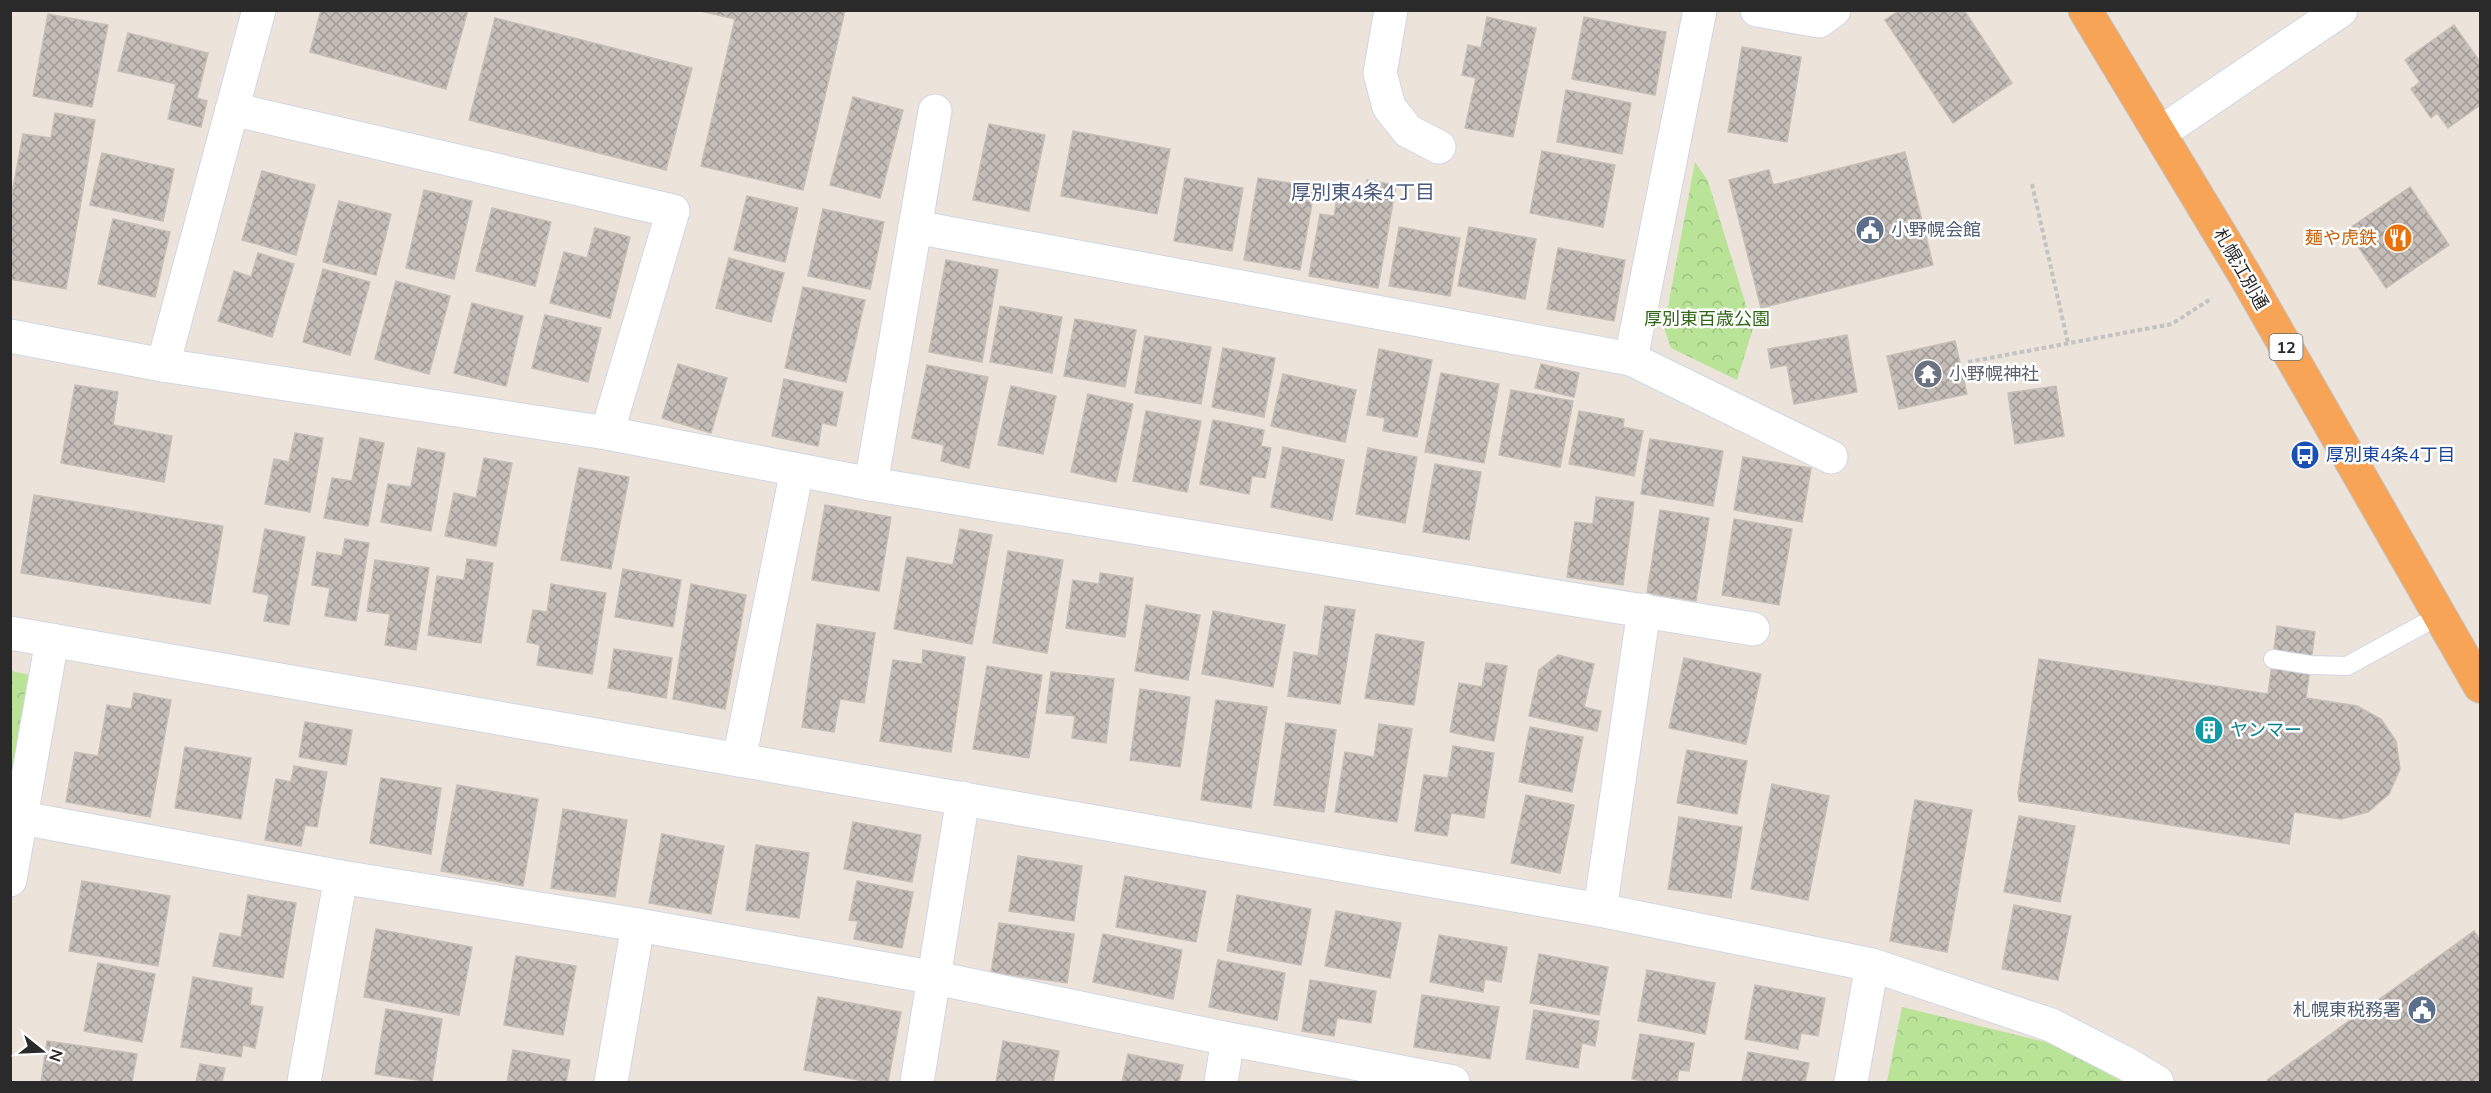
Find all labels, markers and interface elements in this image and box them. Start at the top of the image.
district label: 厚別東4条4丁目 [1291,179,1435,204]
public building icon: 小野幌会館 [1854,214,1886,246]
place label: 小野幌会館 [1891,218,1981,241]
restaurant icon: 麺や虎鉄 [2382,222,2414,254]
street label: 札幌江別通 [2209,224,2274,313]
place label: 麺や虎鉄 [2305,226,2377,249]
park label: 厚別東百歳公園 [1644,307,1770,330]
road number: 12 [2270,334,2302,360]
temple icon: 小野幌神社 [1912,358,1944,390]
place label: 小野幌神社 [1949,362,2039,385]
bus stop icon: 厚別東4条4丁目 [2289,439,2321,471]
place label: 厚別東4条4丁目 [2326,443,2456,466]
building icon: ヤンマー [2193,714,2225,746]
place label: ヤンマー [2230,718,2302,741]
public building icon: 札幌東税務署 [2406,994,2438,1026]
place label: 札幌東税務署 [2293,998,2401,1021]
north arrow [12,1021,72,1081]
text: N [45,1047,68,1064]

